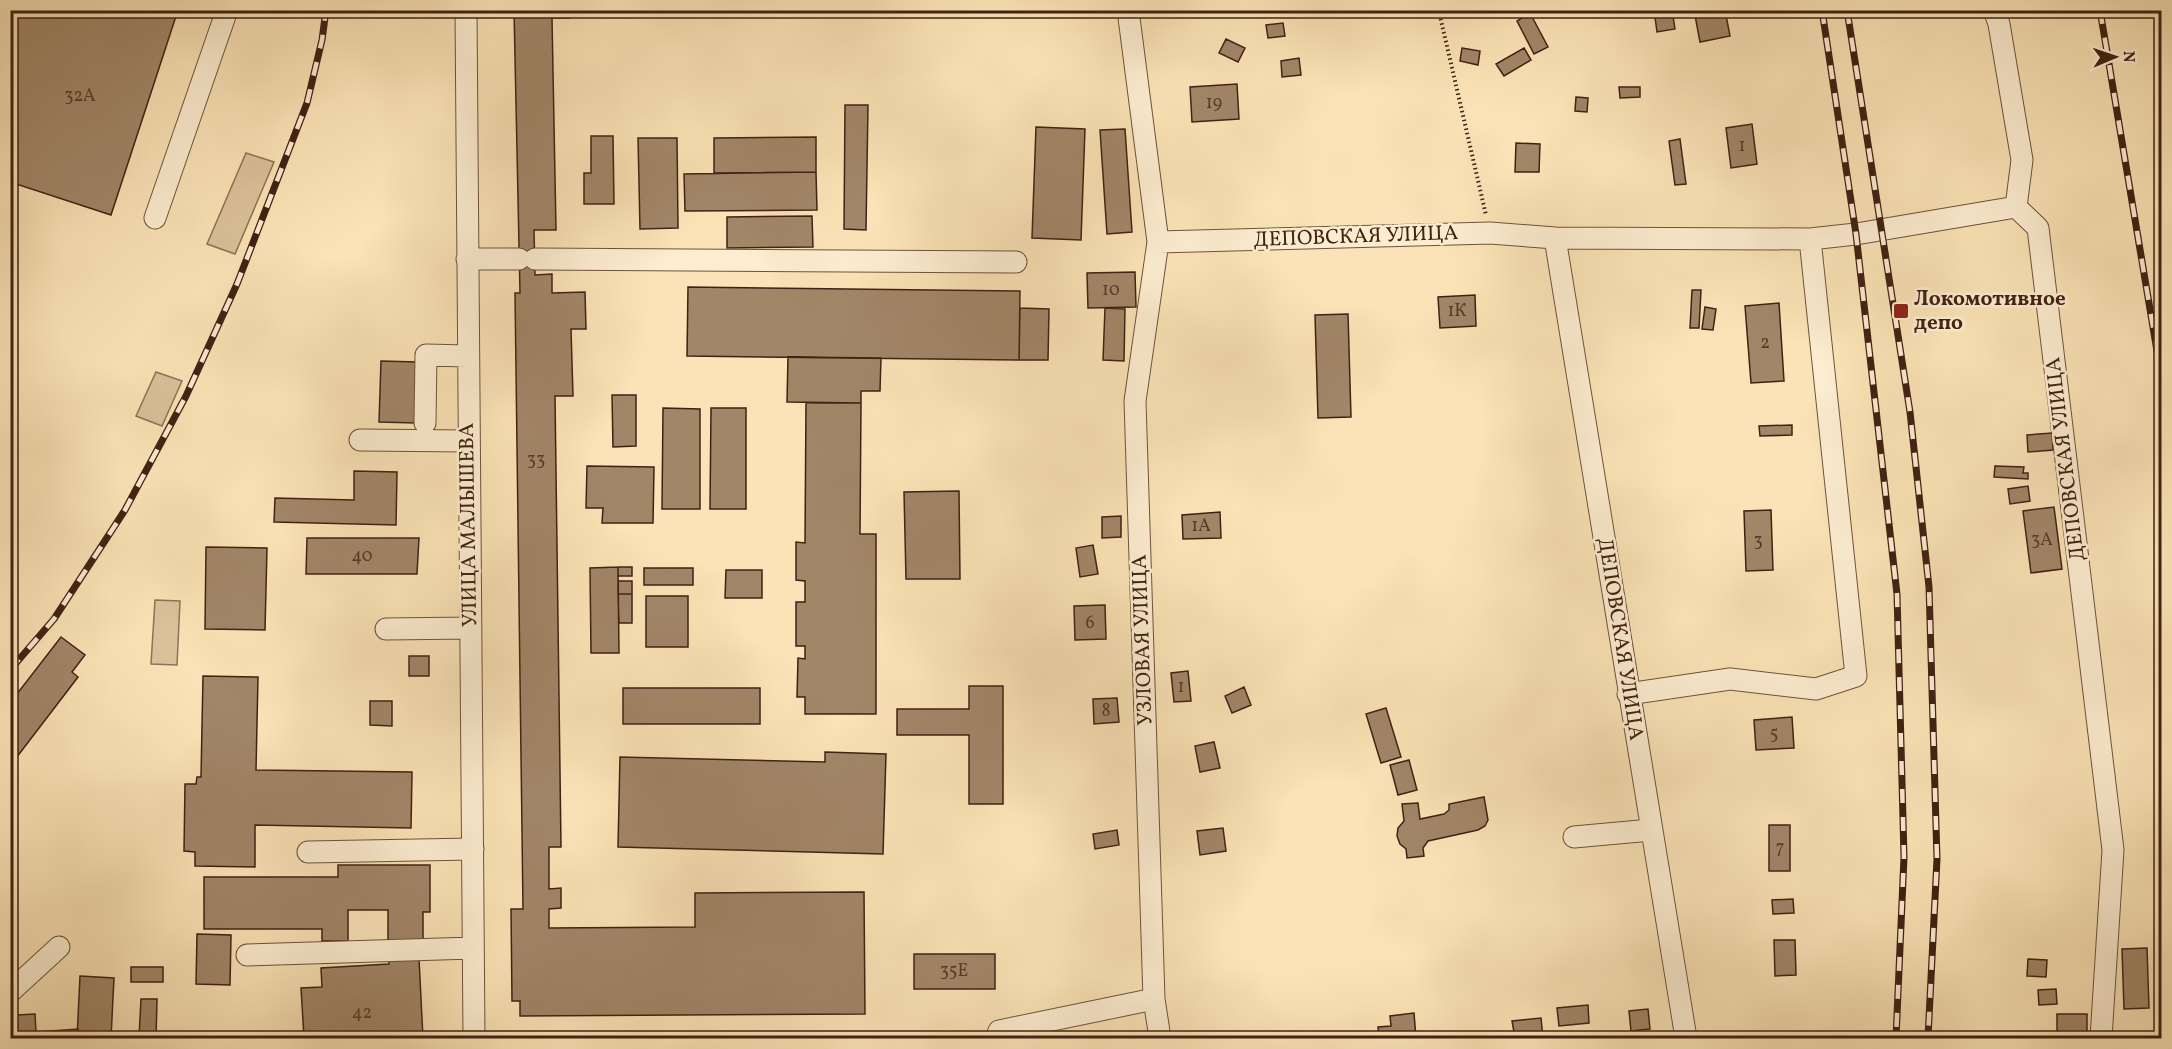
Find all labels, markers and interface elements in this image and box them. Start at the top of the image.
north arrow [2085,27,2145,87]
text: N [2117,50,2139,63]
house number: 32А [64,84,96,109]
house number: 19 [1206,91,1222,116]
house number: 1 [1739,134,1745,159]
street label: ДЕПОВСКАЯ УЛИЦА [1253,219,1459,255]
house number: 10 [1102,278,1120,303]
place label: Локомотивное депо [1914,285,2066,338]
house number: 1К [1447,299,1467,324]
marker: Локомотивное депо [1892,302,1910,320]
house number: 2 [1760,331,1770,356]
street label: ДЕПОВСКАЯ УЛИЦА [2039,355,2093,562]
street label: УЛИЦА МАЛЫШЕВА [453,422,485,627]
house number: 33 [527,448,545,473]
house number: 1А [1191,514,1211,539]
house number: 3А [2031,528,2053,553]
house number: 3 [1753,529,1763,554]
street label: ДЕПОВСКАЯ УЛИЦА [1590,536,1650,743]
house number: 40 [351,544,373,569]
street label: УЗЛОВАЯ УЛИЦА [1126,554,1160,726]
house number: 6 [1085,611,1095,636]
house number: 1 [1178,675,1184,700]
house number: 8 [1101,699,1111,724]
house number: 5 [1770,722,1778,747]
house number: 7 [1776,836,1784,861]
house number: 35Е [940,959,969,984]
house number: 42 [352,1001,372,1026]

